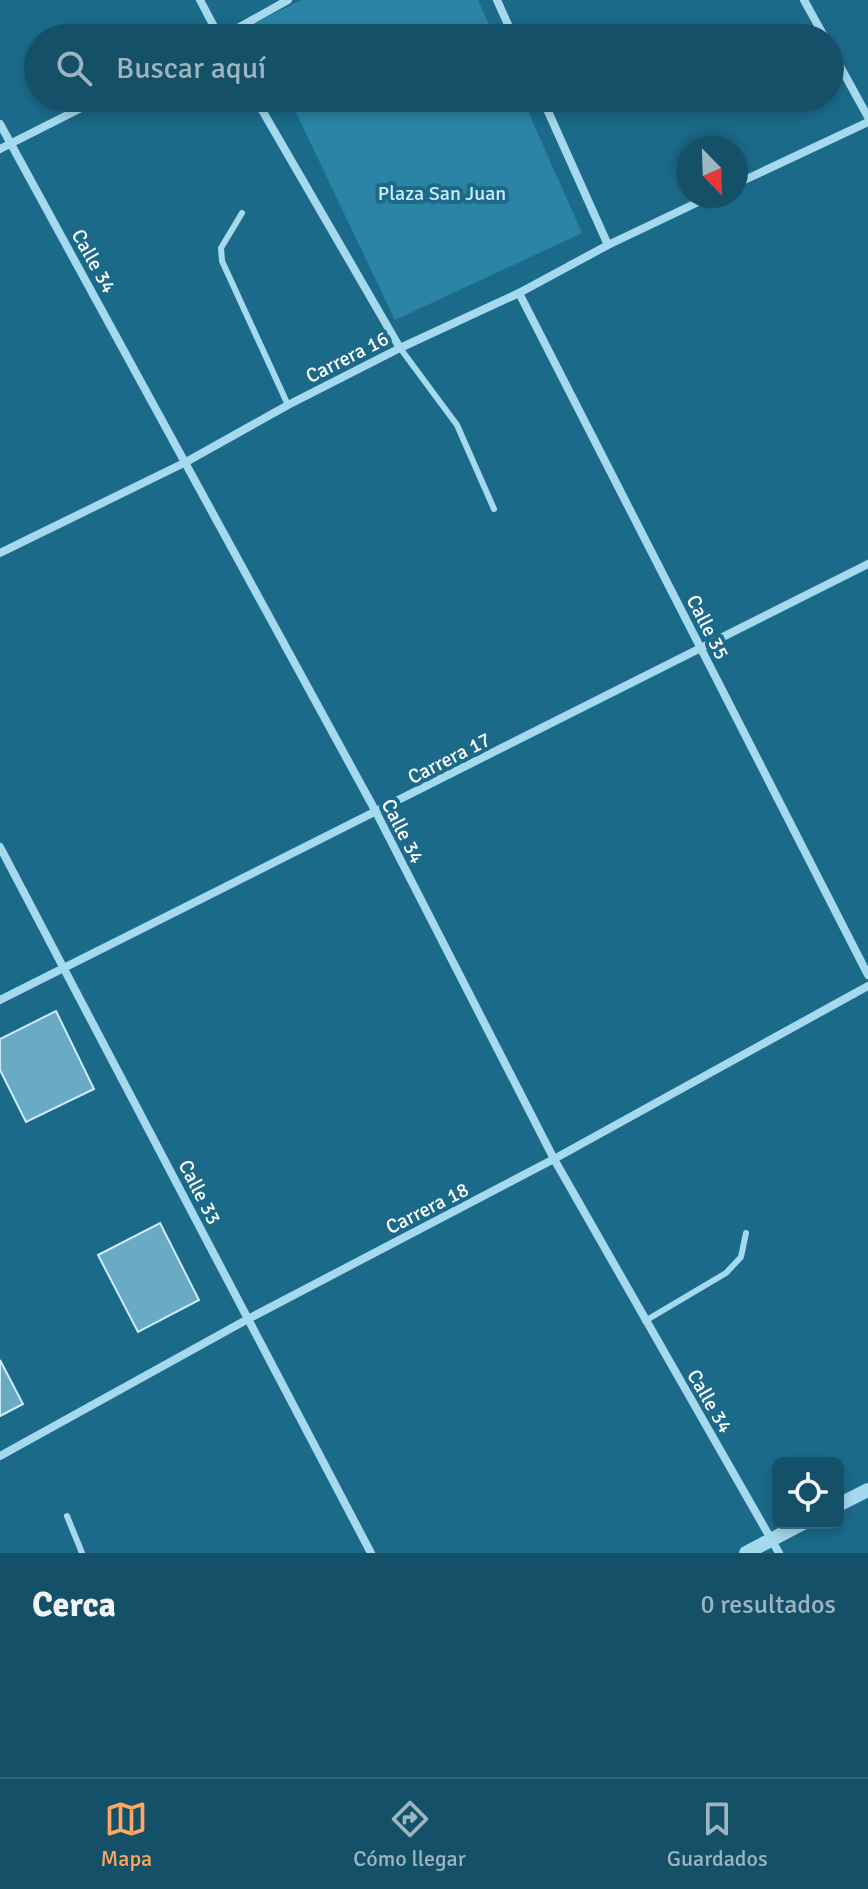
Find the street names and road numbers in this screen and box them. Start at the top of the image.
street label: Calle 34 [66,225,121,298]
street label: Carrera 16 [302,326,393,389]
street label: Calle 35 [681,591,734,664]
street label: Carrera 17 [404,727,495,790]
street label: Calle 34 [376,795,430,868]
street label: Calle 33 [173,1156,226,1229]
street label: Carrera 18 [382,1177,473,1240]
street label: Calle 34 [681,1365,738,1438]

